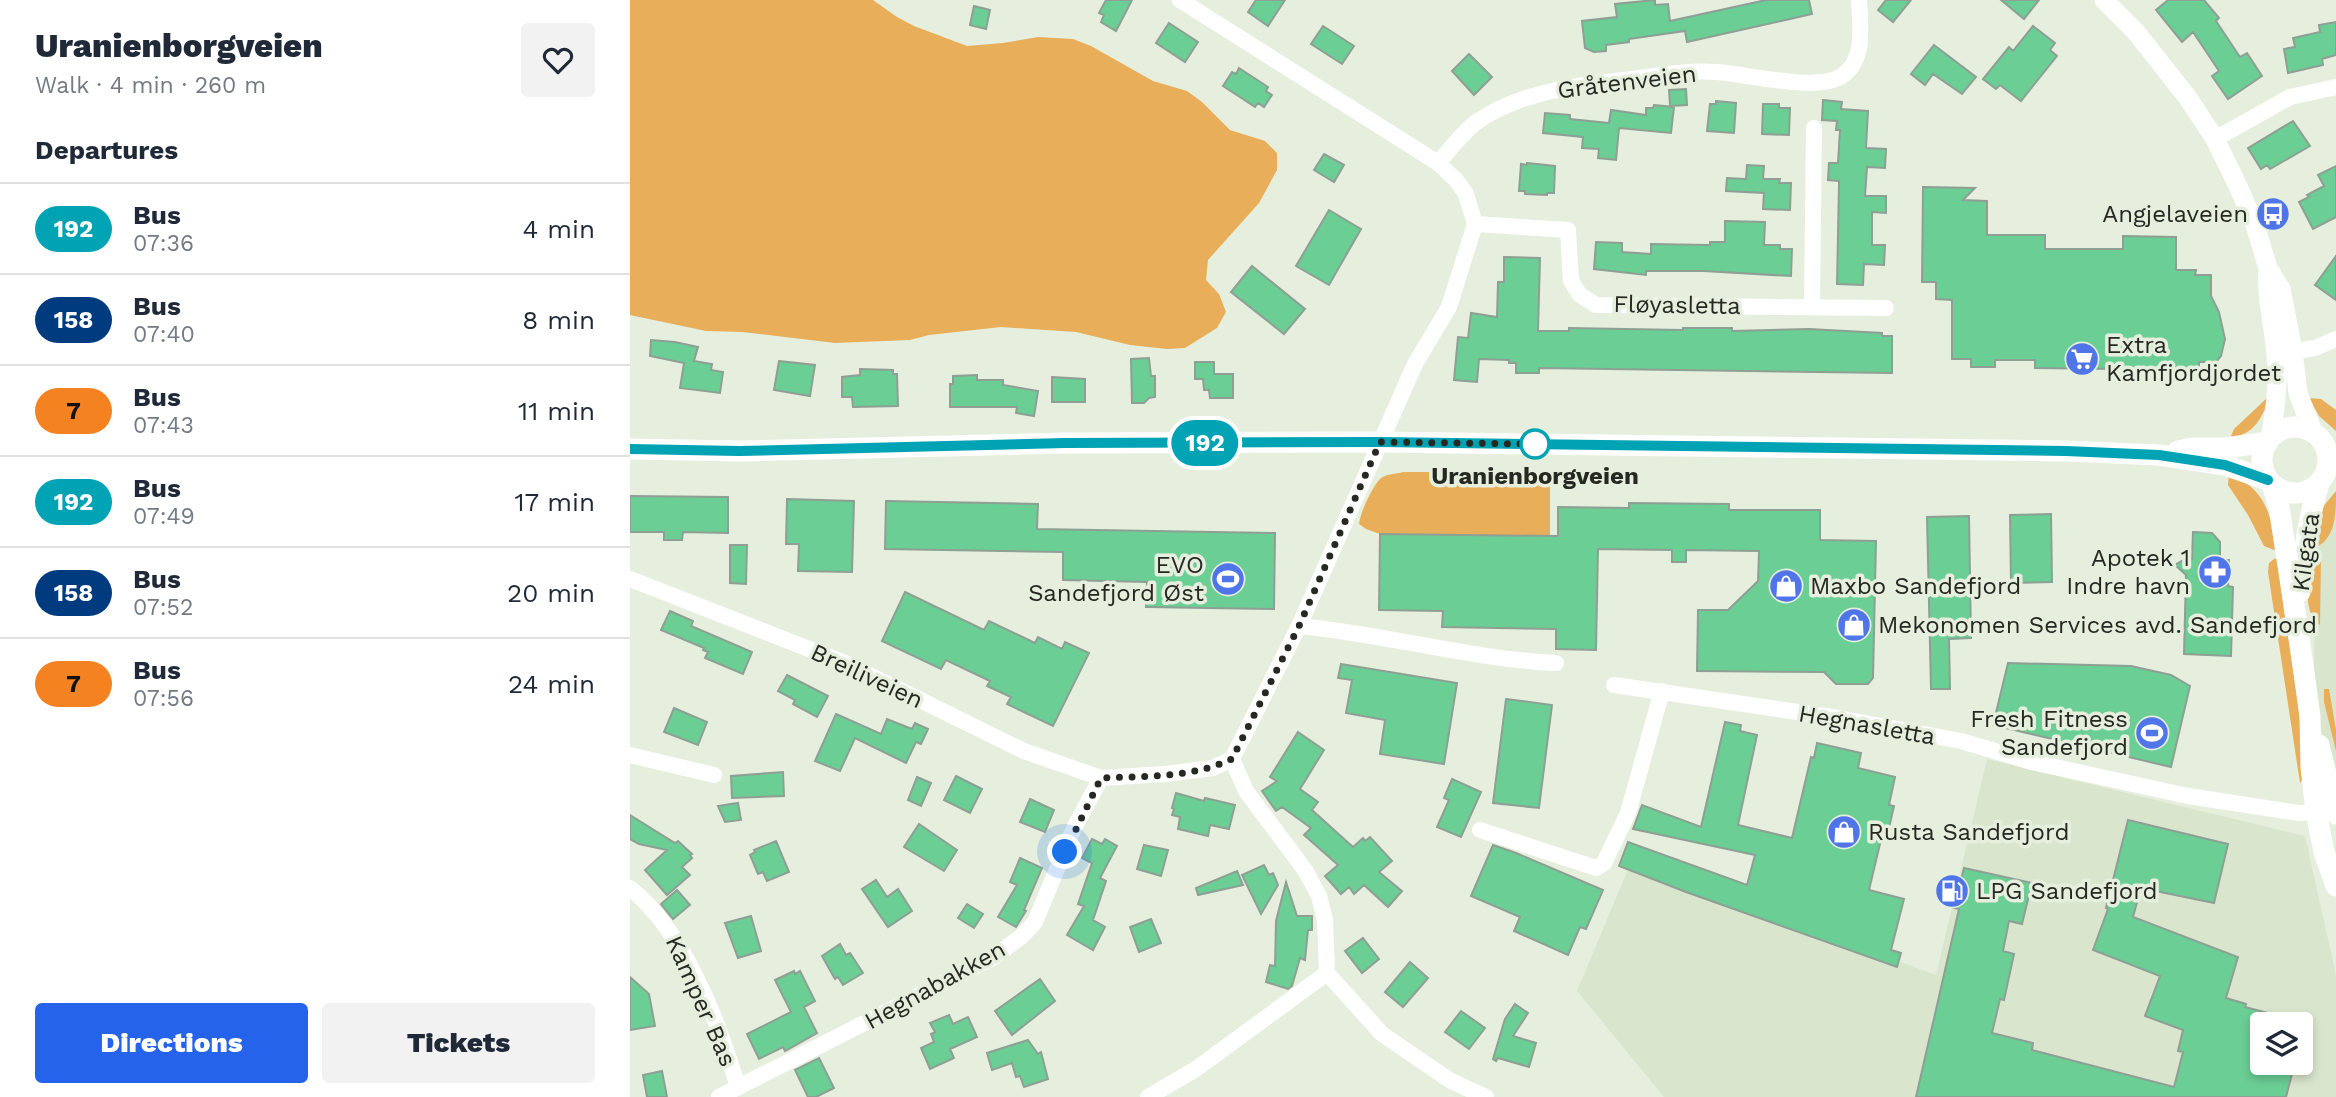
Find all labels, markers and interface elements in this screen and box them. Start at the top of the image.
button: heart [521,23,595,97]
text: Uranienborgveien [35,26,323,65]
street label: Gråtenveien [1556,60,1698,104]
text: Walk · 4 min · 260 m [35,72,266,99]
text: Departures [35,135,178,165]
bus stop icon: Angjelaveien [2254,195,2292,233]
text: Bus [133,200,181,230]
place label: Angjelaveien [2102,200,2248,228]
text: 4 min [522,214,595,244]
text: 192 [54,215,93,243]
text: 07:36 [133,230,194,257]
street label: Fløyasletta [1613,290,1741,320]
text: Bus [133,291,181,321]
text: 8 min [522,305,595,335]
text: 158 [54,306,93,334]
text: 07:40 [133,321,195,348]
place label: Extra Kamfjordjordet [2106,331,2281,387]
supermarket icon: Extra Kamfjordjordet [2063,340,2101,378]
text: Bus [133,382,181,412]
text: 11 min [518,396,595,426]
text: 7 [66,397,81,425]
text: 07:43 [133,412,194,439]
line badge: 192 [1165,420,1245,466]
text: 192 [1185,429,1225,457]
marker: Uranienborgveien [1520,429,1550,459]
place label: Uranienborgveien [1431,462,1639,490]
text: Bus [133,473,181,503]
text: 17 min [514,487,595,517]
text: 192 [54,488,93,516]
text: 07:49 [133,503,195,530]
street label: Kilgata [2287,511,2325,593]
place label: Apotek 1 Indre havn [2066,544,2190,600]
place label: EVO Sandefjord Øst [1028,551,1204,607]
pharmacy icon: Apotek 1 Indre havn [2196,553,2234,591]
sports icon: EVO Sandefjord Øst [1209,560,1247,598]
text: Bus [133,564,181,594]
shop icon: Maxbo Sandefjord [1767,567,1805,605]
place label: Maxbo Sandefjord [1810,572,2021,600]
text: 20 min [507,578,595,608]
text: 158 [54,579,93,607]
text: 07:52 [133,594,193,621]
shop icon: Mekonomen Services avd. Sandefjord [1835,606,1873,644]
place label: Mekonomen Services avd. Sandefjord [1878,611,2317,639]
street label: Breiliveien [806,638,928,714]
text: Bus [133,655,181,685]
text: 24 min [508,669,595,699]
text: 7 [66,670,81,698]
text: 07:56 [133,685,194,712]
street label: Hegnasletta [1797,699,1937,751]
place label: Fresh Fitness Sandefjord [1970,705,2128,761]
sports icon: Fresh Fitness Sandefjord [2133,714,2171,752]
shop icon: Rusta Sandefjord [1825,813,1863,851]
place label: Rusta Sandefjord [1868,818,2069,846]
your location [1047,834,1082,869]
fuel station icon: LPG Sandefjord [1933,872,1971,910]
place label: LPG Sandefjord [1976,877,2158,905]
street label: Kamper Bas [660,931,742,1071]
street label: Hegnabakken [860,935,1010,1035]
button: Directions [35,1003,308,1083]
button: Tickets [322,1003,595,1083]
map controls [2250,1012,2313,1075]
button: layers [2250,1012,2313,1075]

